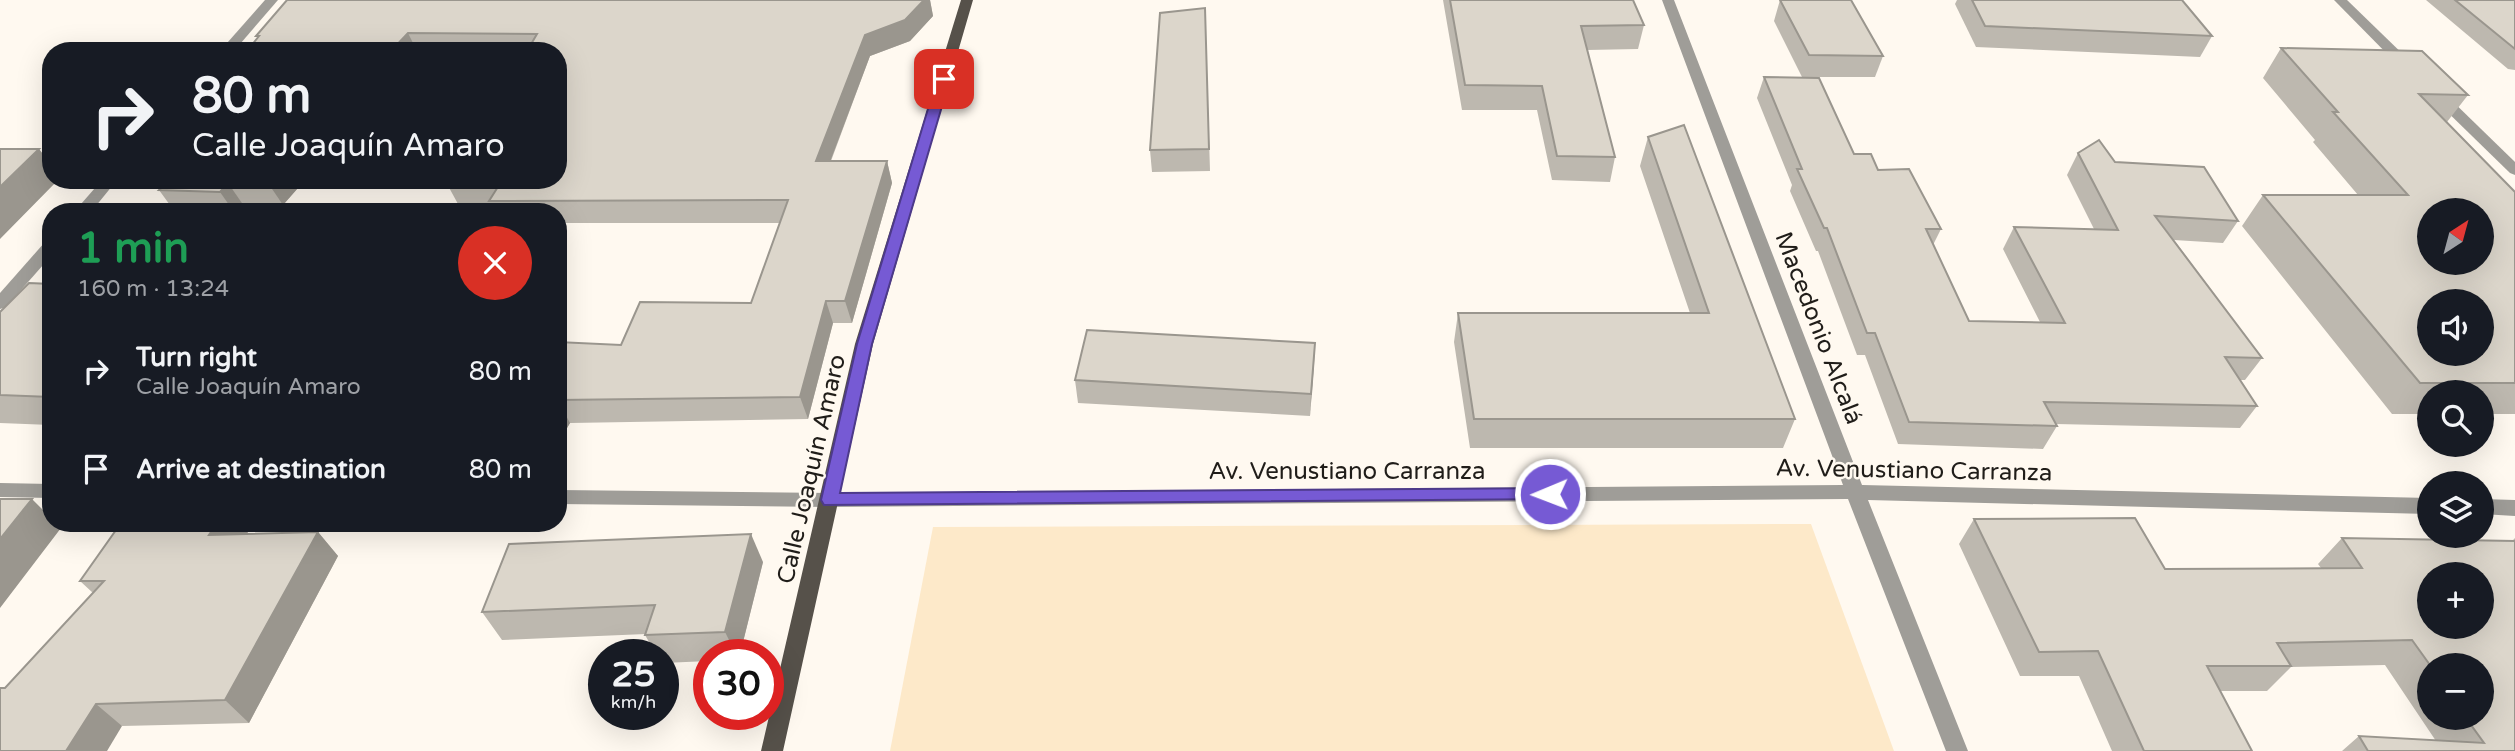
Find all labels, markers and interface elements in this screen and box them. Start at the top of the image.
pin [914,49,974,109]
icon: arrive [925,60,963,98]
text: 80 m [192,67,311,126]
icon: right [77,70,168,161]
text: Calle Joaquín Amaro [192,127,505,165]
north arrow [2417,198,2494,275]
map controls [2417,198,2494,730]
text: 1 min [77,223,189,274]
button: close [458,226,532,300]
street label: Macedonio Alcalá [1769,228,1869,428]
text: 160 m · 13:24 [77,275,229,303]
button: sound [2417,289,2494,366]
text: Turn right [136,342,257,373]
icon: right [77,352,115,390]
street label: Calle Joaquín Amaro [771,352,852,587]
text: 80 m [469,356,532,387]
text: Calle Joaquín Amaro [136,373,361,401]
button: search [2417,380,2494,457]
icon: arrive [77,450,115,488]
text: Arrive at destination [136,454,386,485]
text: 80 m [469,454,532,485]
street label: Av. Venustiano Carranza [1775,454,2053,487]
street label: Av. Venustiano Carranza [1209,457,1485,486]
position arrow [1513,457,1587,531]
button: layers [2417,471,2494,548]
button: + [2417,562,2494,639]
speed limit sign: 30 [693,639,784,730]
button: − [2417,653,2494,730]
text: 25 [612,654,655,696]
text: km/h [611,691,656,713]

